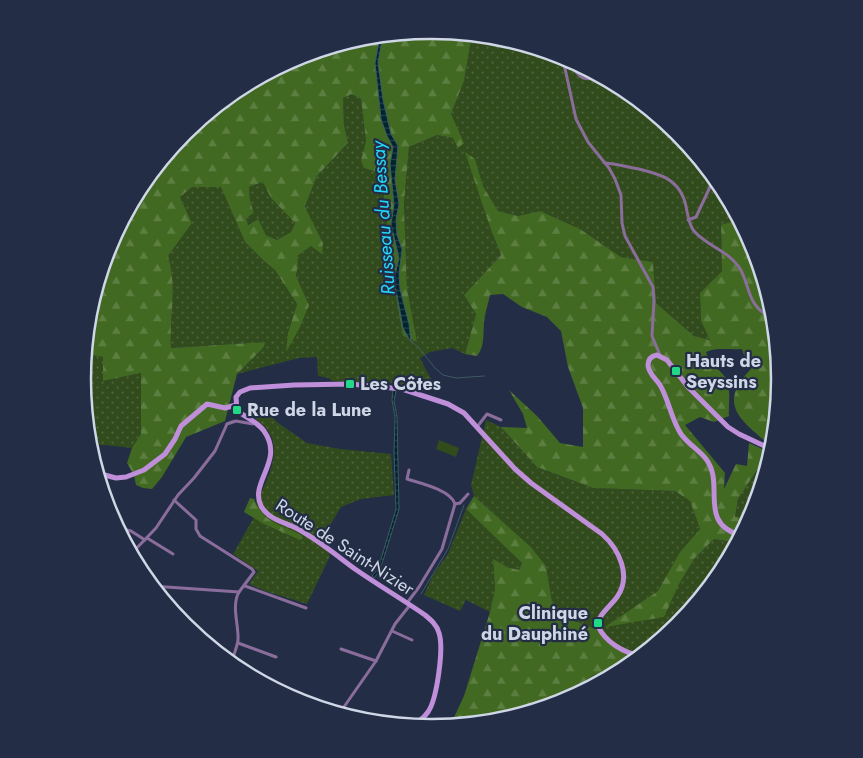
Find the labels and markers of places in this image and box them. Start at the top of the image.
place label: Hauts de Seyssins [686,348,761,395]
marker: Hauts de Seyssins [670,365,682,377]
place label: Les Côtes [360,371,441,397]
marker: Les Côtes [344,378,356,390]
place label: Rue de la Lune [247,397,372,423]
marker: Rue de la Lune [231,404,243,416]
place label: Clinique du Dauphiné [481,600,588,647]
marker: Clinique du Dauphiné [592,617,604,629]

